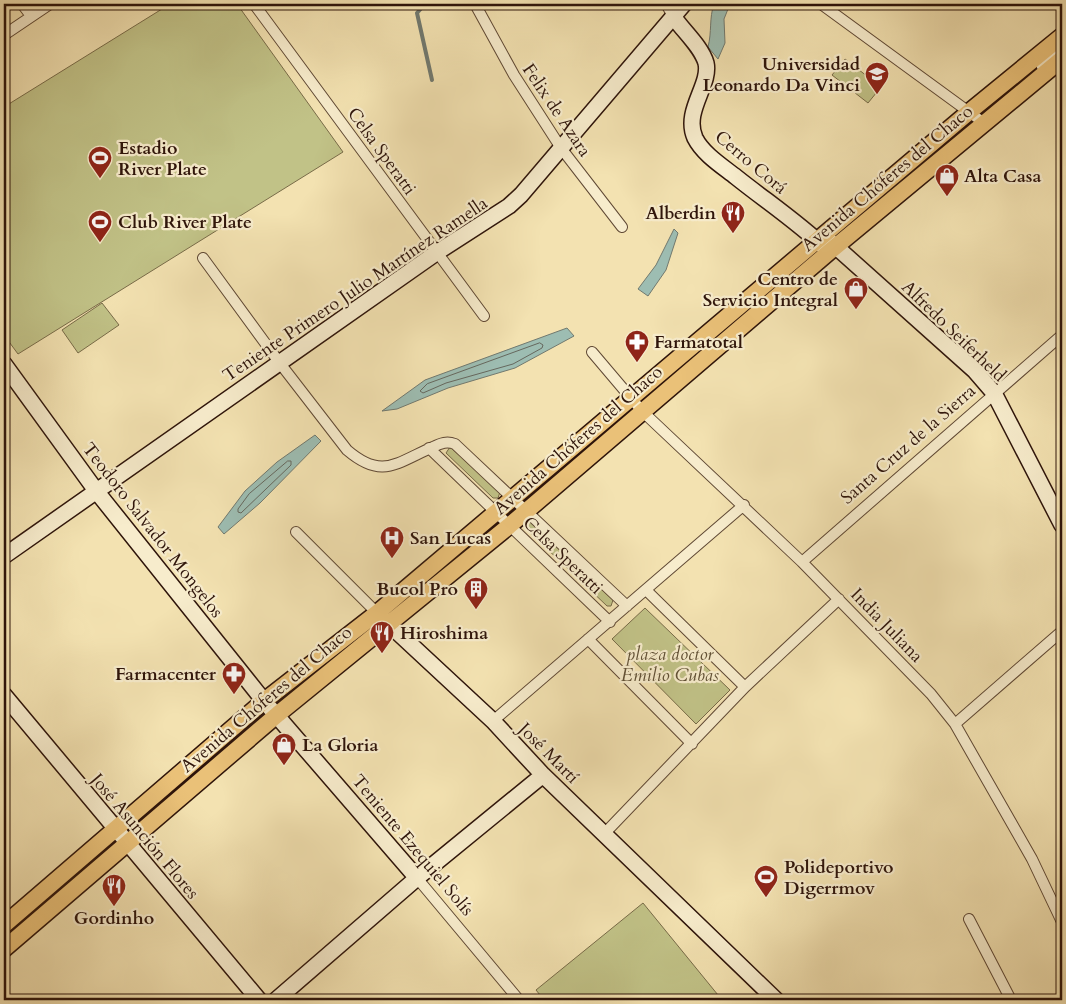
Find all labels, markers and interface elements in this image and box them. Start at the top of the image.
place label: Universidad Leonardo Da Vinci [702,52,861,98]
street label: Felix de Azara [516,59,597,162]
school or university icon: Universidad Leonardo Da Vinci [864,61,890,95]
street label: Avenida Chóferes del Chaco [796,99,979,258]
street label: Celsa Speratti [341,102,422,200]
street label: Cerro Corá [709,125,792,200]
place label: Estadio River Plate [118,136,207,182]
sports icon: Estadio River Plate [87,145,113,179]
shop icon: Alta Casa [934,163,960,197]
place label: Alta Casa [964,164,1041,189]
street label: Teniente Primero Julio Martínez Ramella [218,191,493,388]
restaurant icon: Alberdin [720,200,746,234]
place label: Alberdin [646,201,716,226]
sports icon: Club River Plate [87,209,113,243]
place label: Club River Plate [118,210,252,235]
place label: Centro de Servicio Integral [703,267,838,313]
street label: Alfredo Seiferheld [896,275,1012,388]
shop icon: Centro de Servicio Integral [843,276,869,310]
pharmacy icon: Farmatotal [624,329,650,363]
place label: Farmatotal [654,330,743,355]
street label: Avenida Chóferes del Chaco [488,360,669,521]
street label: Santa Cruz de la Sierra [835,379,981,510]
street label: Teodoro Salvador Mongelos [76,437,229,623]
street label: Celsa Speratti [517,511,608,600]
hospital icon: San Lucas [379,525,405,559]
place label: San Lucas [410,526,491,551]
building icon: Bucol Pro [463,576,489,610]
place label: Bucol Pro [376,577,458,602]
street label: India Juliana [845,582,929,668]
street label: Avenida Chóferes del Chaco [175,620,358,779]
restaurant icon: Hiroshima [369,620,395,654]
place label: Hiroshima [400,621,488,646]
park label: plaza doctor Emilio Cubas [621,642,719,688]
pharmacy icon: Farmacenter [221,661,247,695]
place label: Farmacenter [115,662,217,687]
street label: José Martí [510,715,585,789]
shop icon: La Gloria [271,732,297,766]
place label: La Gloria [302,733,379,758]
street label: José Asunción Flores [83,766,205,905]
street label: Teniente Ezequiel Solís [346,769,479,921]
place label: Polideportivo Digerrmov [784,855,893,901]
sports icon: Polideportivo Digerrmov [753,864,779,898]
restaurant icon: Gordinho [101,873,127,907]
place label: Gordinho [74,906,154,931]

